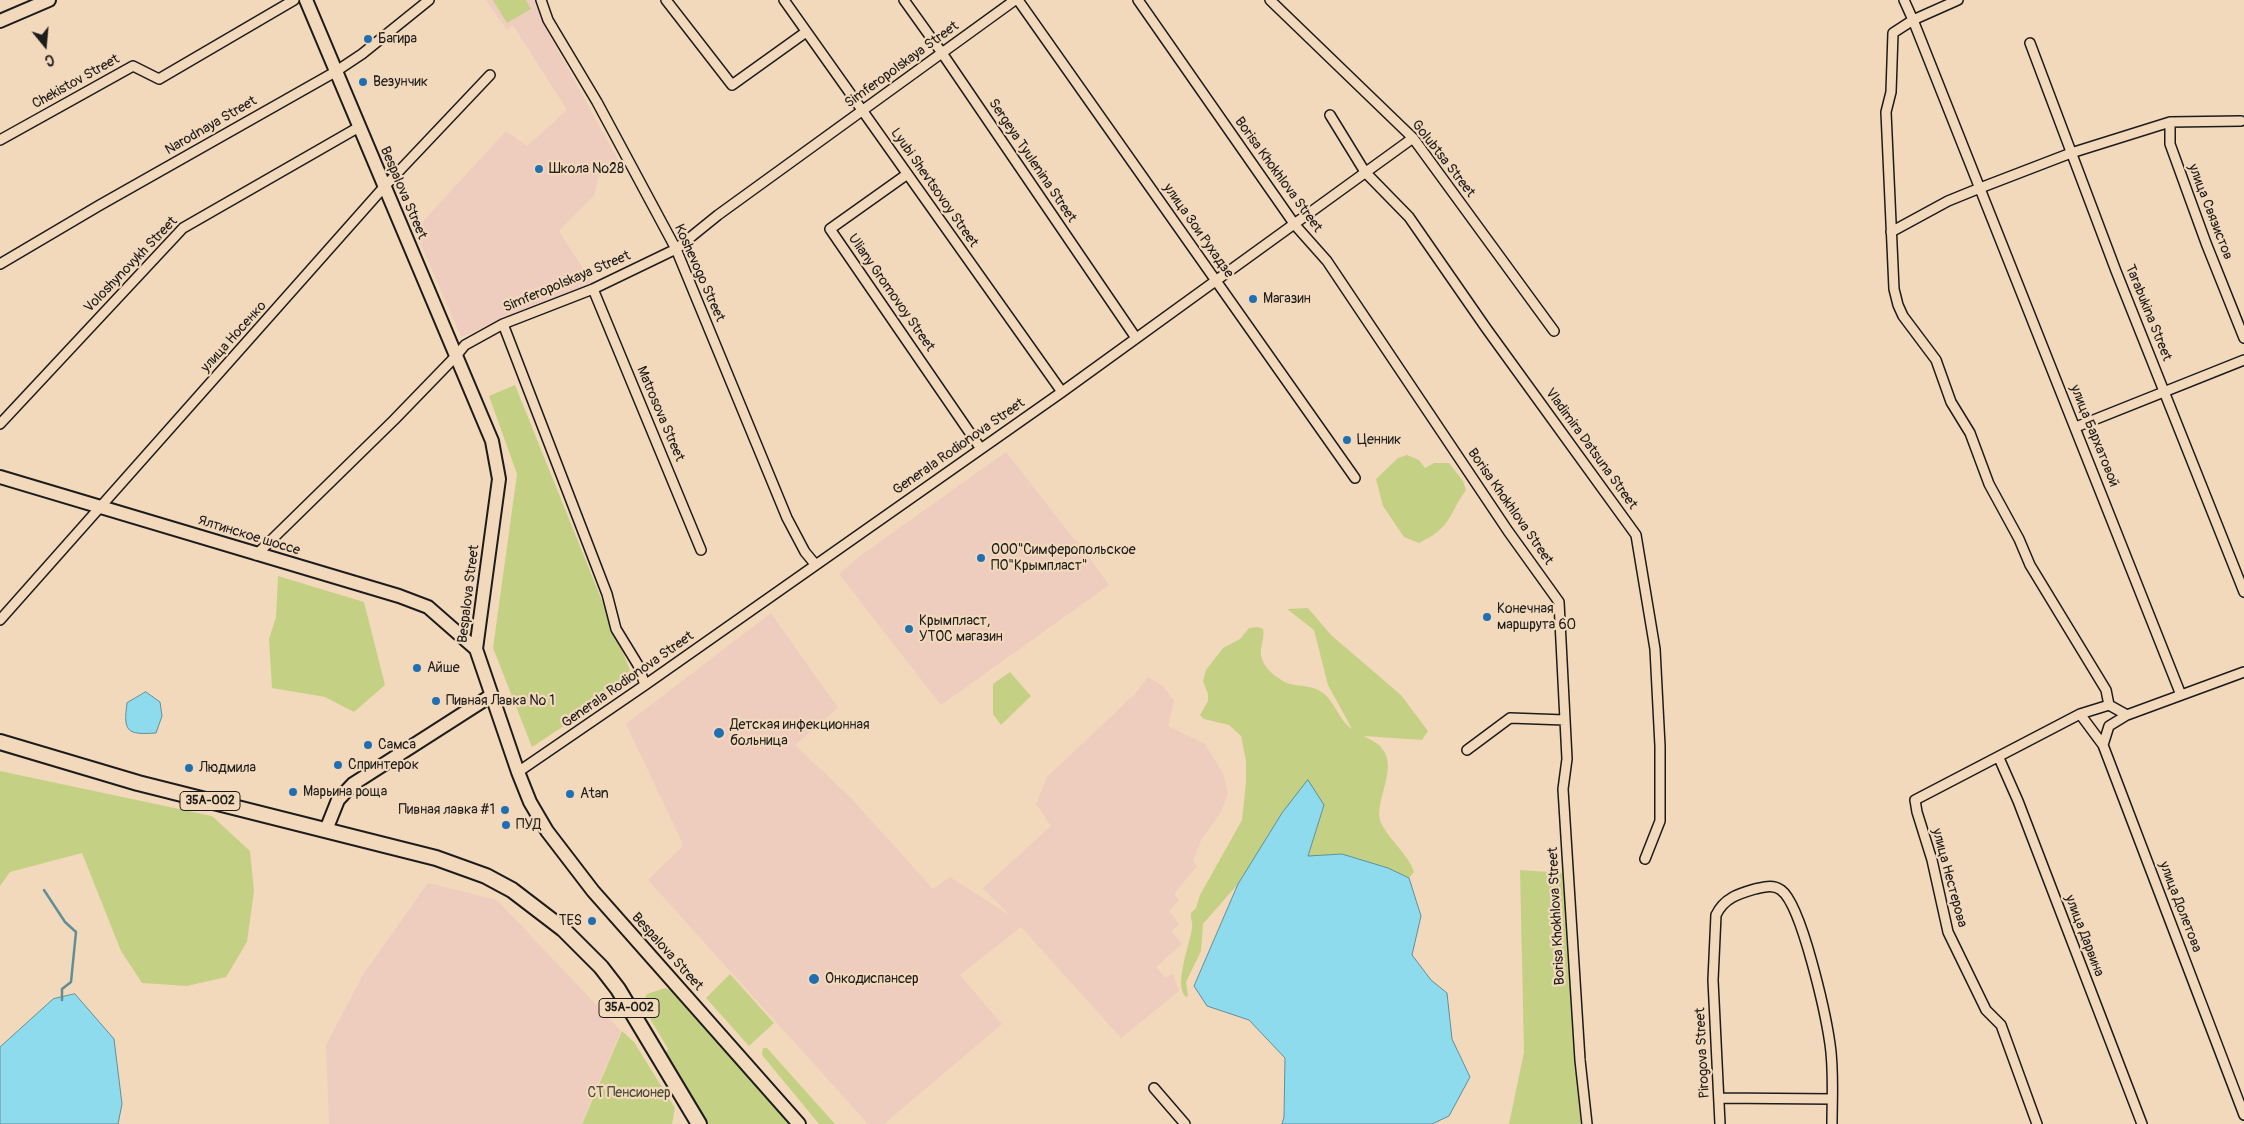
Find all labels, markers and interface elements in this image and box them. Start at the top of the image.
street label: Simferopolskaya Street [842,18,962,112]
north arrow [20,20,70,70]
place label: Багира [378,31,417,47]
marker: Багира [362,33,374,45]
text: С [43,50,56,69]
street label: Chekistov Street [29,51,123,113]
place label: Везунчик [373,74,428,90]
marker: Везунчик [357,76,369,88]
street label: Narodnaya Street [162,93,260,159]
street label: Sergeya Tyulenina Street [984,96,1080,226]
street label: Borisa Khokhlova Street [1231,114,1325,236]
street label: Golubtsa Street [1408,117,1478,201]
street label: Lyubi Shevtsovoy Street [887,125,981,251]
street label: Bespalova Street [376,144,430,242]
place label: Школа №28 [549,161,624,177]
street label: улица Связистов [2184,162,2236,262]
marker: Школа №28 [533,163,545,175]
street label: улица Зои Рухадзе [1159,180,1237,282]
street label: Voloshynovykh Street [81,213,181,317]
street label: Koshevogo Street [670,222,728,324]
street label: Uliany Gromovoy Street [844,231,938,355]
street label: Simferopolskaya Street [501,248,633,316]
street label: Tarabukina Street [2121,262,2175,364]
place label: Магазин [1263,291,1311,307]
marker: Магазин [1247,293,1259,305]
street label: улица Носенко [198,298,270,376]
street label: Matrosova Street [632,364,688,464]
street label: улица Бархатовой [2066,383,2122,489]
street label: Vladimira Datsuna Street [1541,385,1641,513]
street label: Generala Rodionova Street [890,395,1028,499]
place label: Ценник [1357,432,1401,448]
marker: Ценник [1341,434,1353,446]
street label: Borisa Khokhlova Street [1463,446,1557,568]
street label: Ялтинское шоссе [196,512,302,560]
place label: ООО"Симферопольское ПО"Крымпласт" [991,542,1136,574]
street label: Bespalova Street [455,544,483,644]
marker: ООО"Симферопольское ПО"Крымпласт" [975,552,987,564]
place label: Конечная маршрута 60 [1497,601,1576,634]
marker: Конечная маршрута 60 [1481,611,1493,623]
place label: Крымпласт, УТОС магазин [919,613,1003,646]
marker: Крымпласт, УТОС магазин [903,623,915,635]
street label: Generala Rodionova Street [559,628,697,732]
place label: Айше [427,660,460,676]
marker: Айше [411,662,423,674]
place label: Пивная Лавка № 1 [446,693,555,709]
marker: Пивная Лавка № 1 [430,695,442,707]
place label: Детская инфекционная больница [730,717,870,750]
marker: Детская инфекционная больница [712,726,726,740]
place label: Самса [378,737,416,753]
marker: Самса [362,739,374,751]
place label: Спринтерок [348,757,419,773]
marker: Спринтерок [332,759,344,771]
place label: Людмила [199,760,256,776]
marker: Людмила [183,762,195,774]
place label: Марьина роща [303,784,387,800]
marker: Марьина роща [287,786,299,798]
place label: Atan [580,786,609,802]
marker: Atan [564,788,576,800]
road number: 35А-002 [180,791,240,810]
place label: Пивная лавка #1 [399,802,495,818]
marker: Пивная лавка #1 [499,804,511,816]
place label: ПУД [516,817,541,833]
marker: ПУД [500,819,512,831]
street label: улица Нестерова [1928,827,1970,929]
street label: Borisa Khokhlova Street [1545,846,1569,986]
street label: улица Долетова [2155,859,2205,955]
street label: улица Дарвина [2061,893,2107,979]
street label: Bespalova Street [628,910,706,994]
place label: TES [559,913,582,929]
marker: TES [586,915,598,927]
place label: Онкодиспансер [825,971,919,987]
marker: Онкодиспансер [807,972,821,986]
road number: 35А-002 [599,998,659,1018]
street label: Pirogova Street [1692,1007,1714,1099]
park label: СТ Пенсионер [587,1085,671,1101]

